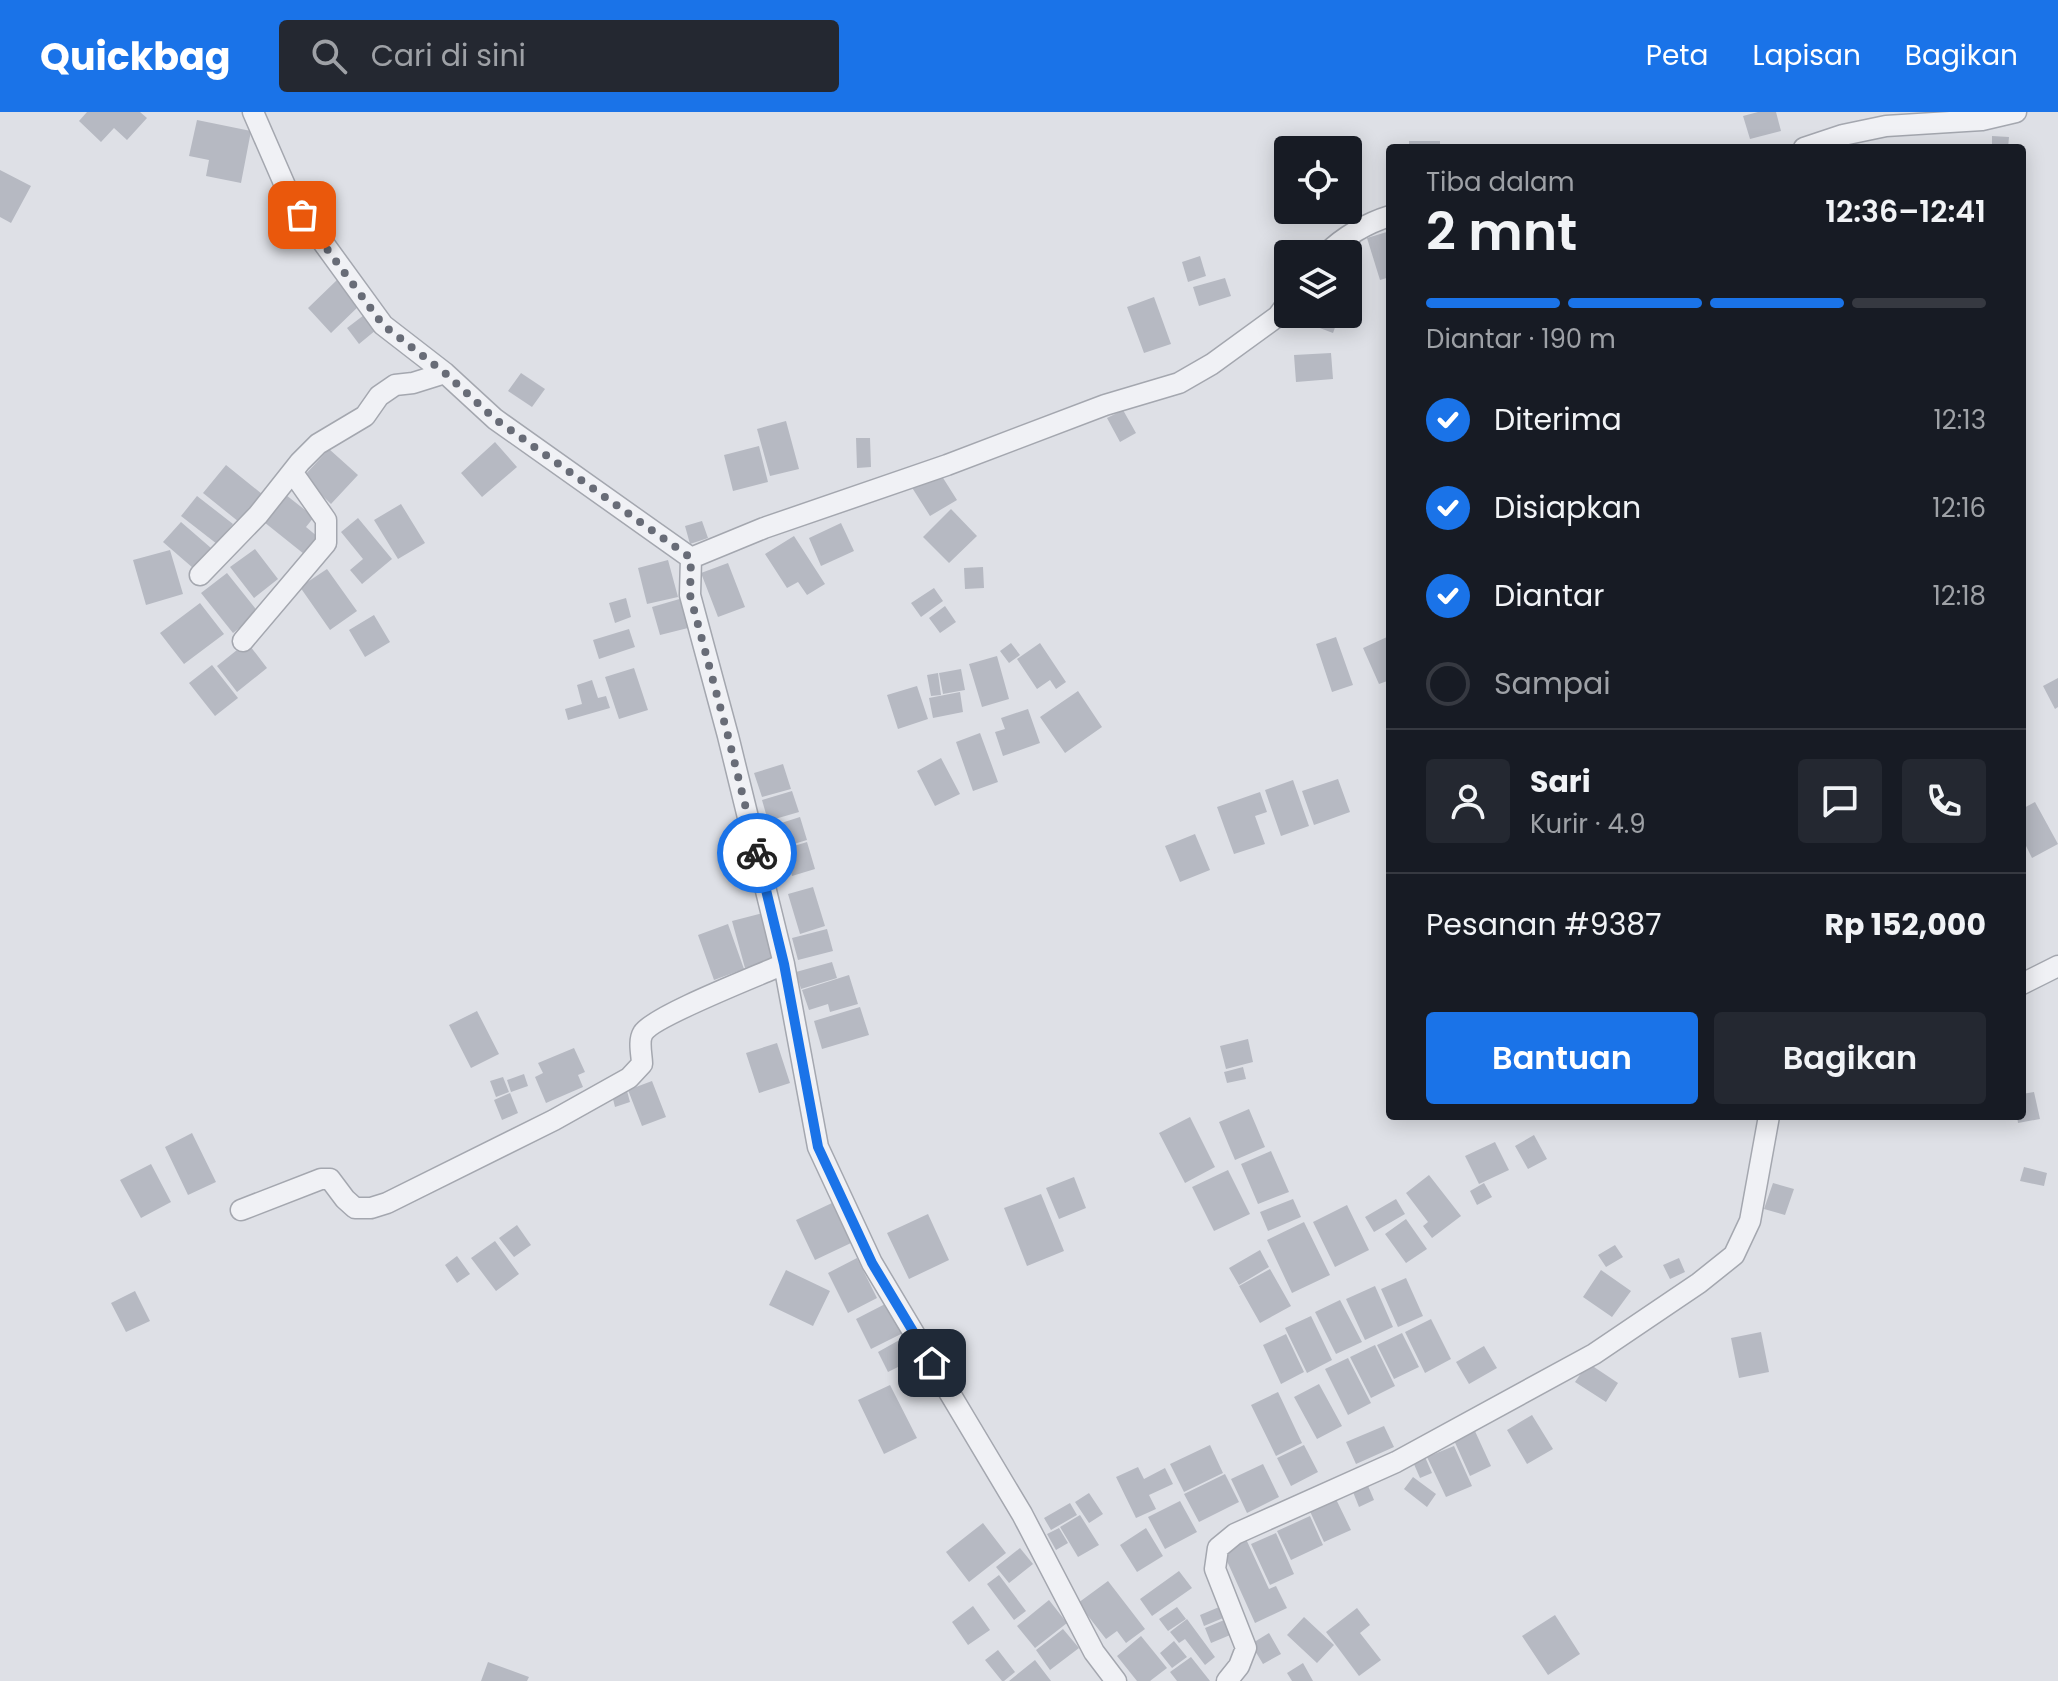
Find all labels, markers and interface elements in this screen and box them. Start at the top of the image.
search box [279,20,839,92]
text: Quickbag [40,30,231,83]
icon: search [307,34,351,78]
text: Cari di sini [371,34,526,77]
text: Peta [1646,36,1709,75]
text: Lapisan [1753,36,1861,75]
text: Bagikan [1905,36,2018,75]
map controls [1274,136,1362,328]
button: locate [1274,136,1362,224]
text: Tiba dalam [1426,164,1574,200]
pin [268,181,336,249]
text: 12:36–12:41 [1825,190,1986,233]
icon: bag [280,193,324,237]
text: 2 mnt [1426,195,1577,268]
button: layers [1274,240,1362,328]
text: Diantar · 190 m [1426,321,1616,357]
icon: check [1426,398,1470,442]
text: Diterima [1494,398,1622,441]
text: 12:13 [1934,402,1986,438]
icon: check [1426,486,1470,530]
text: Disiapkan [1494,486,1641,529]
text: 12:16 [1932,490,1986,526]
icon: check [1426,574,1470,618]
text: Diantar [1494,574,1604,617]
text: 12:18 [1932,578,1986,614]
text: Sampai [1494,662,1611,705]
button: person [1426,759,1510,843]
button: chat [1798,759,1882,843]
button: phone [1902,759,1986,843]
text: Sari [1530,760,1591,803]
text: Kurir · 4.9 [1530,806,1646,842]
courier [717,813,797,893]
icon: bike [735,831,779,875]
text: Pesanan #9387 [1426,903,1662,946]
text: Rp 152,000 [1825,903,1986,946]
button: Bantuan [1426,1012,1698,1104]
button: Bagikan [1714,1012,1986,1104]
pin [898,1329,966,1397]
icon: home [910,1341,954,1385]

